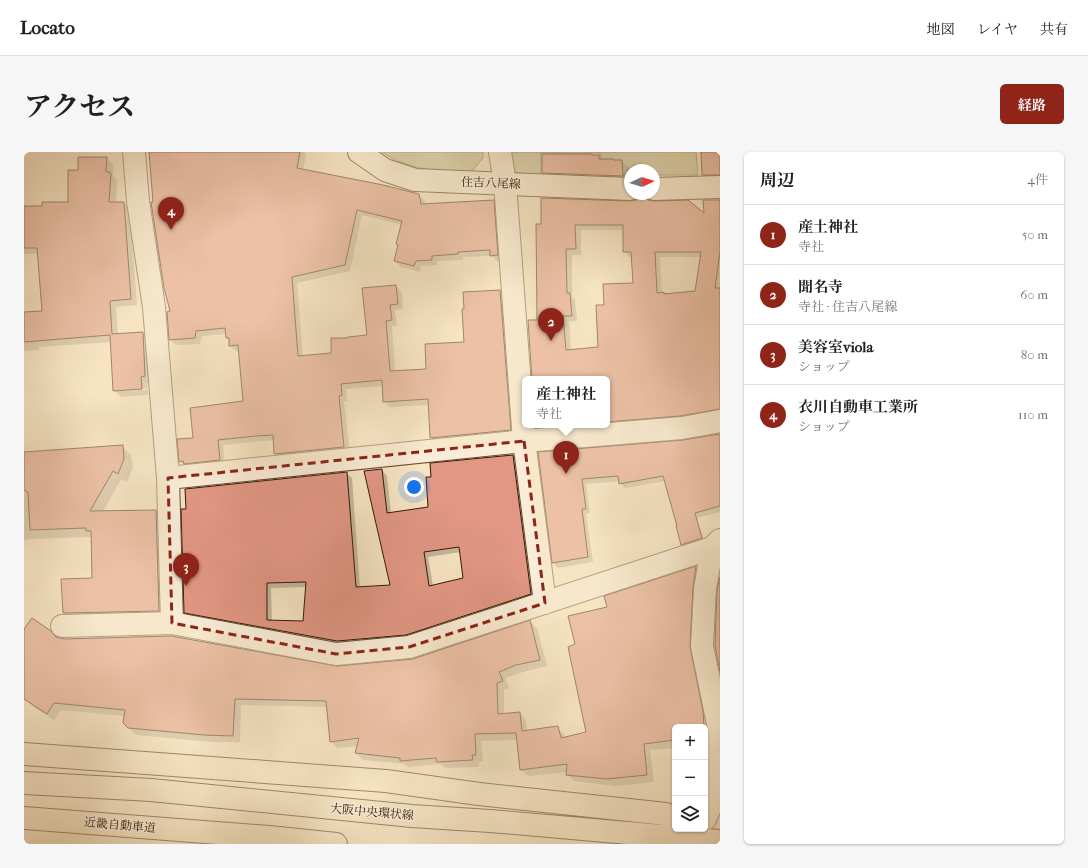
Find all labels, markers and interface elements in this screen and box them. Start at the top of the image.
text: Locato [20,17,75,39]
text: 地図 [927,21,955,38]
text: レイヤ [977,21,1018,38]
text: 共有 [1040,21,1068,38]
button: 経路 [1000,84,1064,124]
text: アクセス [24,90,135,123]
north arrow [624,164,660,200]
text: 周辺 [760,170,794,190]
text: 4件 [1027,172,1048,187]
street label: 住吉八尾線 [461,175,521,191]
pin: 4 [158,197,184,230]
text: 産土神社 [798,218,858,236]
text: 1 [771,227,775,242]
text: 50 m [1022,227,1048,242]
text: 寺社 [798,239,824,254]
text: 聞名寺 [798,278,843,296]
text: 2 [770,287,776,302]
text: 60 m [1020,287,1048,302]
text: 寺社 · 住吉八尾線 [798,299,897,314]
pin: 2 [538,308,564,341]
text: 美容室viola [798,338,873,356]
text: 3 [770,347,776,362]
text: 80 m [1021,347,1048,362]
text: ショップ [798,359,850,374]
popup [522,376,610,428]
text: 産土神社 [536,385,596,403]
text: 衣川自動車工業所 [798,398,918,416]
text: 寺社 [536,406,562,421]
text: 4 [769,407,777,422]
text: 110 m [1018,407,1048,422]
text: ショップ [798,419,850,434]
pin: 1 [553,441,579,474]
your location [404,477,424,497]
pin: 3 [173,553,199,586]
map controls [672,724,708,832]
button: + [672,724,708,760]
button: − [672,760,708,796]
button: layers [672,796,708,832]
street label: 大阪中央環状線 [330,801,414,823]
street label: 近畿自動車道 [84,815,156,835]

